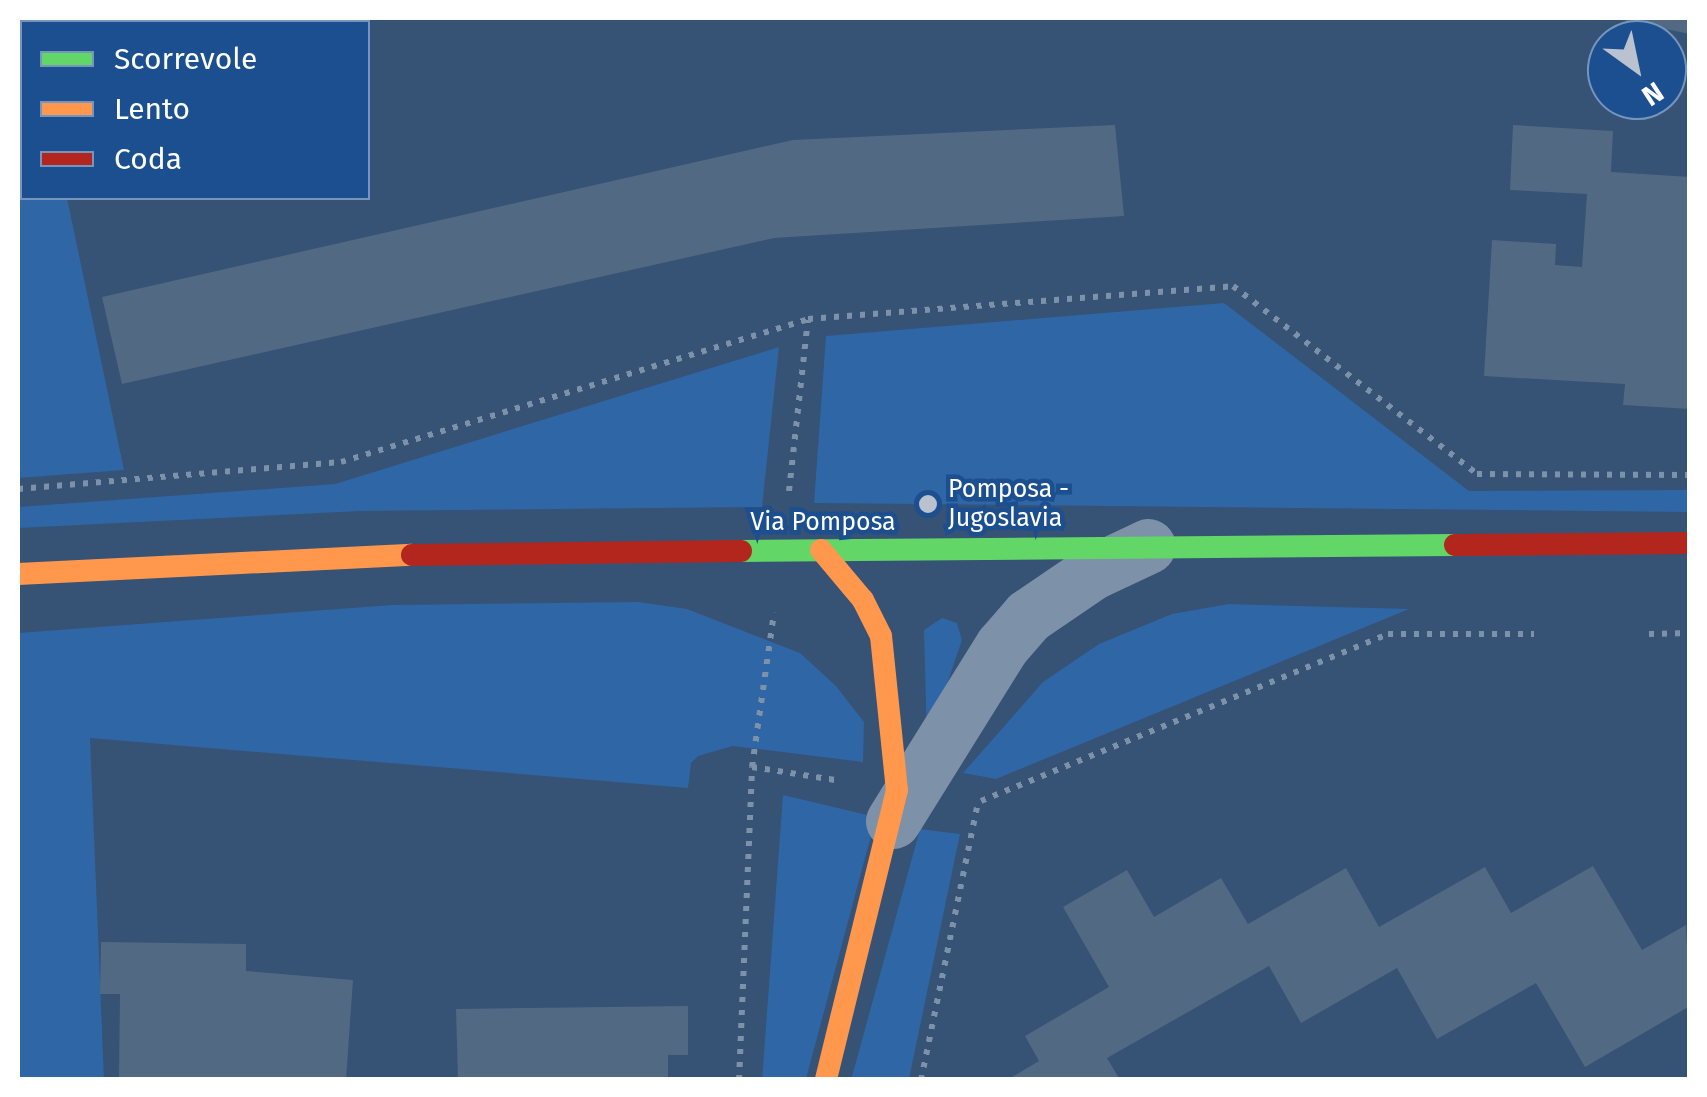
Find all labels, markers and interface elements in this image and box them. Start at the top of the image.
legend [20,20,370,200]
north arrow [1587,20,1687,120]
text: Scorrevole [114,41,257,77]
text: N [1636,75,1669,113]
text: Lento [114,91,190,127]
text: Coda [114,141,182,177]
place label: Pomposa - Jugoslavia [948,475,1069,534]
marker: Pomposa - Jugoslavia [917,493,939,515]
street label: Via Pomposa [750,507,896,537]

